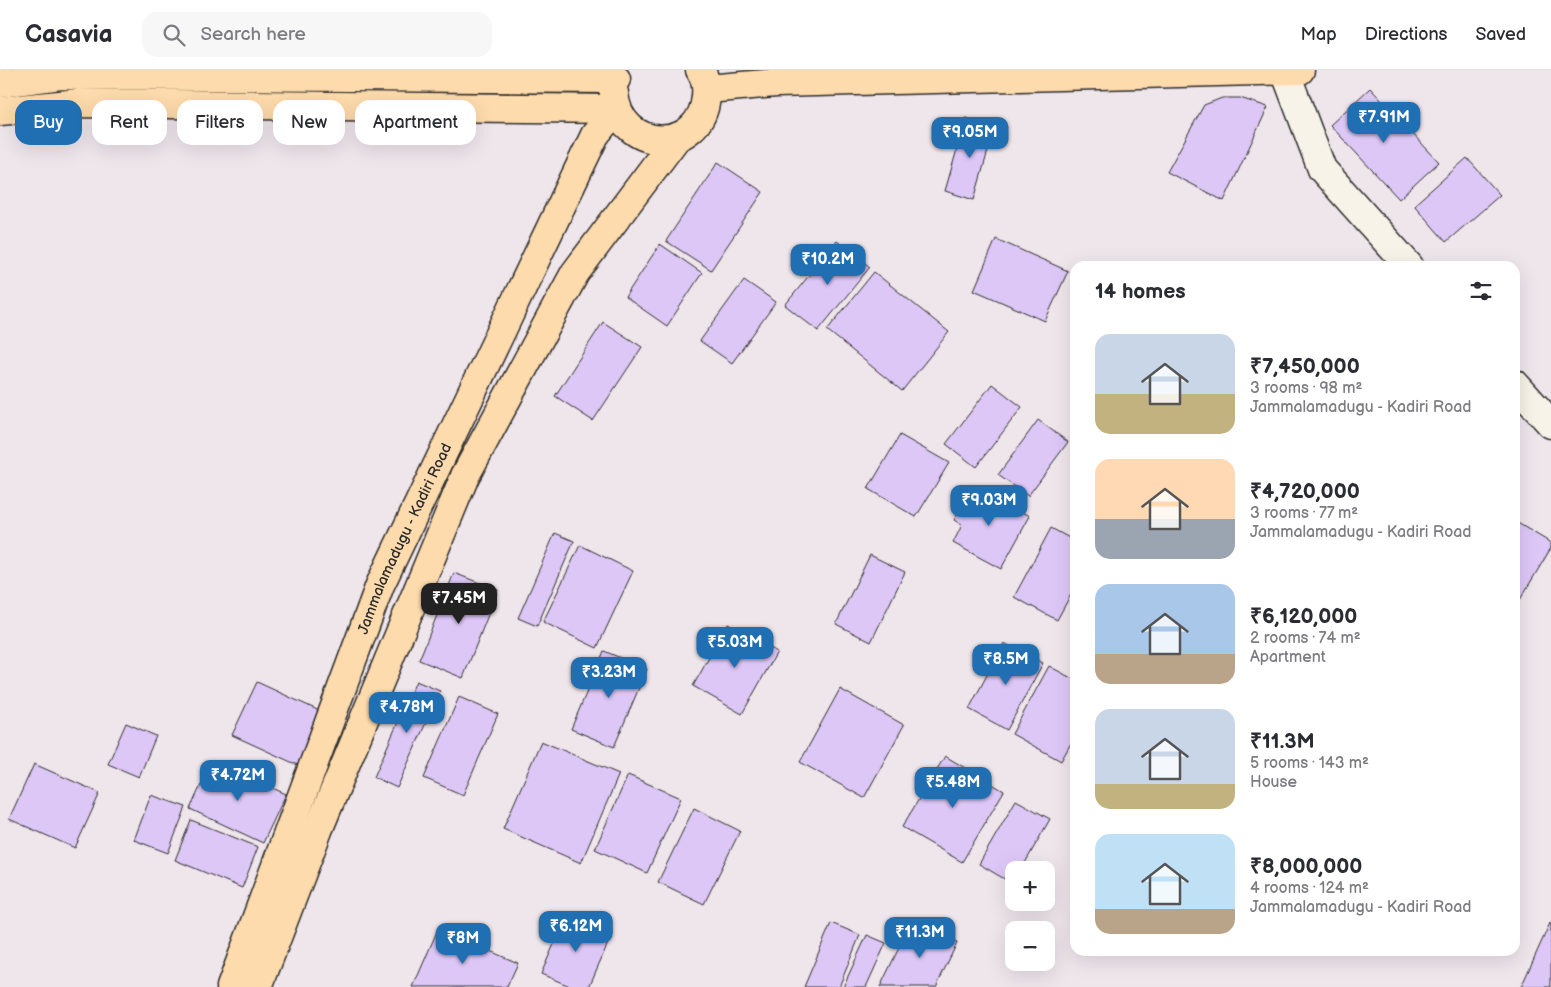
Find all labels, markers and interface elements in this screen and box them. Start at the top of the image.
search box [142,12,492,57]
text: Casavia [25,20,112,49]
icon: search [160,21,188,49]
text: Search here [200,23,306,46]
text: Map [1301,24,1337,45]
text: Directions [1365,24,1447,45]
text: Saved [1475,24,1526,45]
chip: Buy [15,100,82,145]
chip: Rent [92,100,167,145]
chip: Filters [177,100,263,145]
chip: New [273,100,345,145]
chip: Apartment [355,100,476,145]
pin: ₹7.91M [1343,102,1425,144]
text: ₹7.91M [1358,108,1410,127]
pin: ₹9.05M [929,116,1011,159]
text: ₹9.05M [942,123,998,142]
pin: ₹10.2M [787,244,869,286]
text: ₹10.2M [802,250,854,269]
icon: filters [1467,277,1495,305]
text: 14 homes [1095,279,1186,304]
icon: home [1135,354,1195,414]
text: ₹7,450,000 [1250,354,1360,379]
text: 3 rooms · 98 m² [1250,379,1362,398]
text: Jammalamadugu - Kadiri Road [1250,398,1472,417]
street label: Jammalamadugu - Kadiri Road [353,440,456,637]
icon: home [1135,479,1195,539]
text: ₹4,720,000 [1250,479,1360,504]
pin: ₹9.03M [948,484,1030,527]
text: ₹9.03M [961,491,1017,510]
text: 3 rooms · 77 m² [1250,504,1358,523]
text: Jammalamadugu - Kadiri Road [1250,523,1472,542]
pin: ₹7.45M [418,582,500,625]
text: ₹7.45M [432,589,486,608]
icon: home [1135,604,1195,664]
text: ₹6,120,000 [1250,604,1357,629]
pin: ₹5.03M [694,626,776,669]
text: 2 rooms · 74 m² [1250,629,1361,648]
text: ₹5.03M [707,633,763,652]
pin: ₹8.5M [971,644,1041,686]
text: Apartment [1250,648,1326,667]
text: ₹8.5M [983,650,1029,669]
pin: ₹3.23M [568,656,650,699]
text: ₹3.23M [582,663,636,682]
pin: ₹4.78M [366,692,448,734]
text: ₹4.78M [380,698,434,717]
icon: home [1135,729,1195,789]
text: ₹11.3M [1250,729,1315,754]
text: 5 rooms · 143 m² [1250,754,1369,773]
pin: ₹4.72M [197,760,279,802]
text: ₹4.72M [211,766,265,785]
pin: ₹5.48M [912,766,994,809]
text: ₹5.48M [926,773,980,792]
text: House [1250,773,1297,792]
icon: home [1135,854,1195,914]
text: ₹8,000,000 [1250,854,1362,879]
map controls [1005,861,1055,971]
button: + [1005,861,1055,911]
text: 4 rooms · 124 m² [1250,879,1369,898]
text: Jammalamadugu - Kadiri Road [1250,898,1472,917]
pin: ₹6.12M [535,910,617,953]
pin: ₹11.3M [879,916,961,959]
text: ₹6.12M [550,917,602,936]
button: − [1005,921,1055,971]
pin: ₹8M [439,922,487,965]
text: ₹11.3M [895,923,945,942]
text: ₹8M [447,929,479,948]

